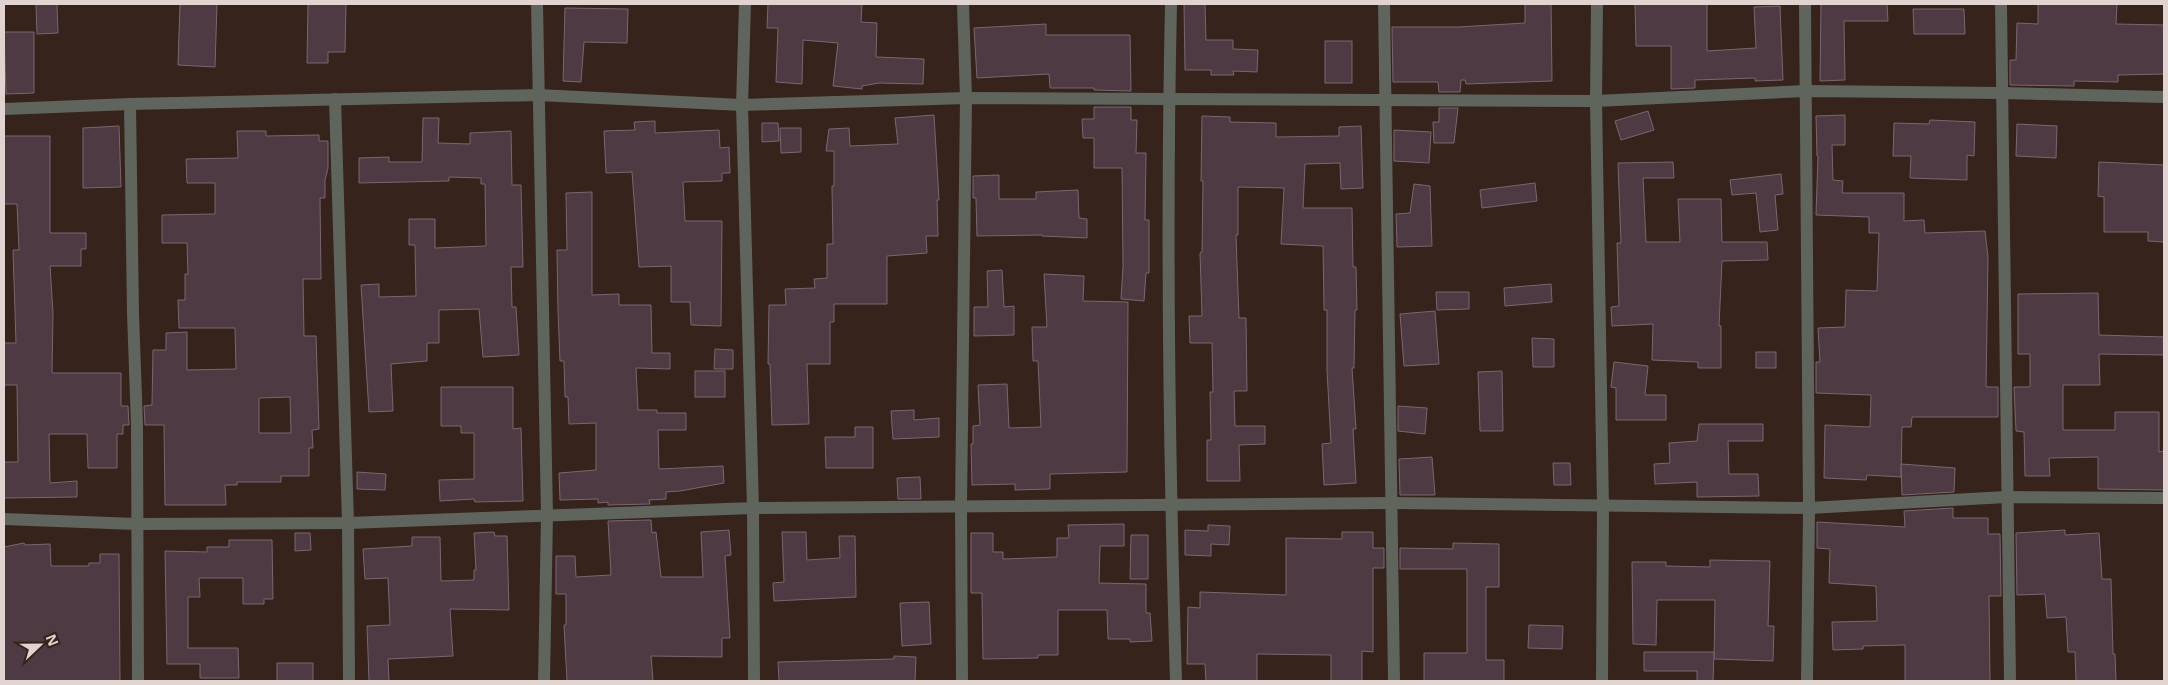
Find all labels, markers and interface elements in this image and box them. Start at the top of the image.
north arrow [15,620,65,670]
text: N [42,631,63,649]

